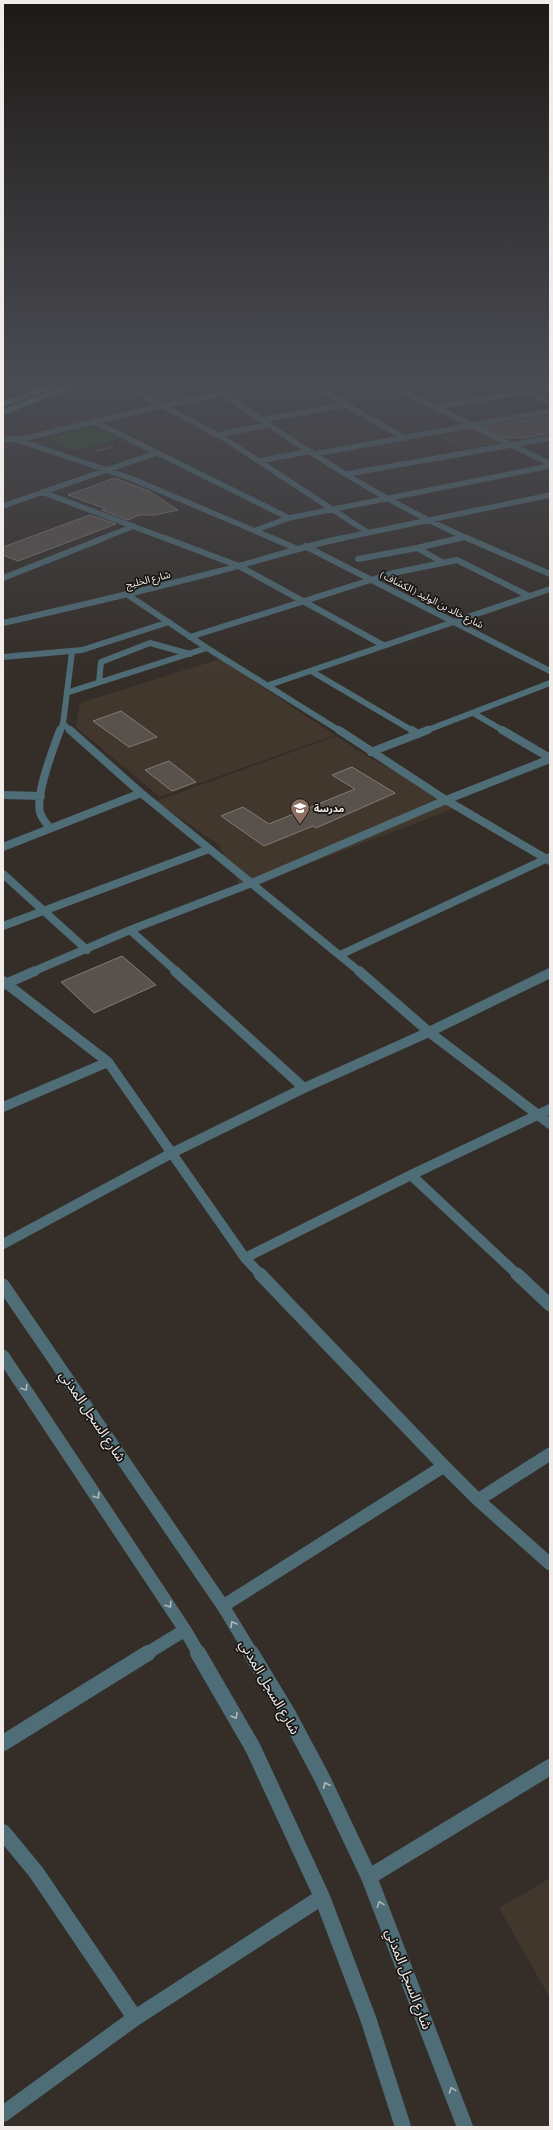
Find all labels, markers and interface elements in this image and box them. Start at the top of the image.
street label: شارع خالد بن الوليد ( الكشاف ) [377,569,485,632]
street label: شارع الخليج [125,570,172,592]
school or university icon: مدرسة [289,797,311,825]
place label: مدرسة [314,803,345,815]
street label: شارع السجل المدني [54,1368,128,1466]
one-way arrow [20,1384,28,1391]
one-way arrow [92,1492,99,1499]
one-way arrow [164,1600,171,1607]
one-way arrow [231,1621,238,1628]
street label: شارع السجل المدني [234,1638,302,1739]
one-way arrow [230,1712,237,1720]
one-way arrow [323,1782,331,1790]
one-way arrow [376,1900,384,1907]
street label: شارع السجل المدني [379,1927,434,2033]
one-way arrow [448,2087,456,2094]

